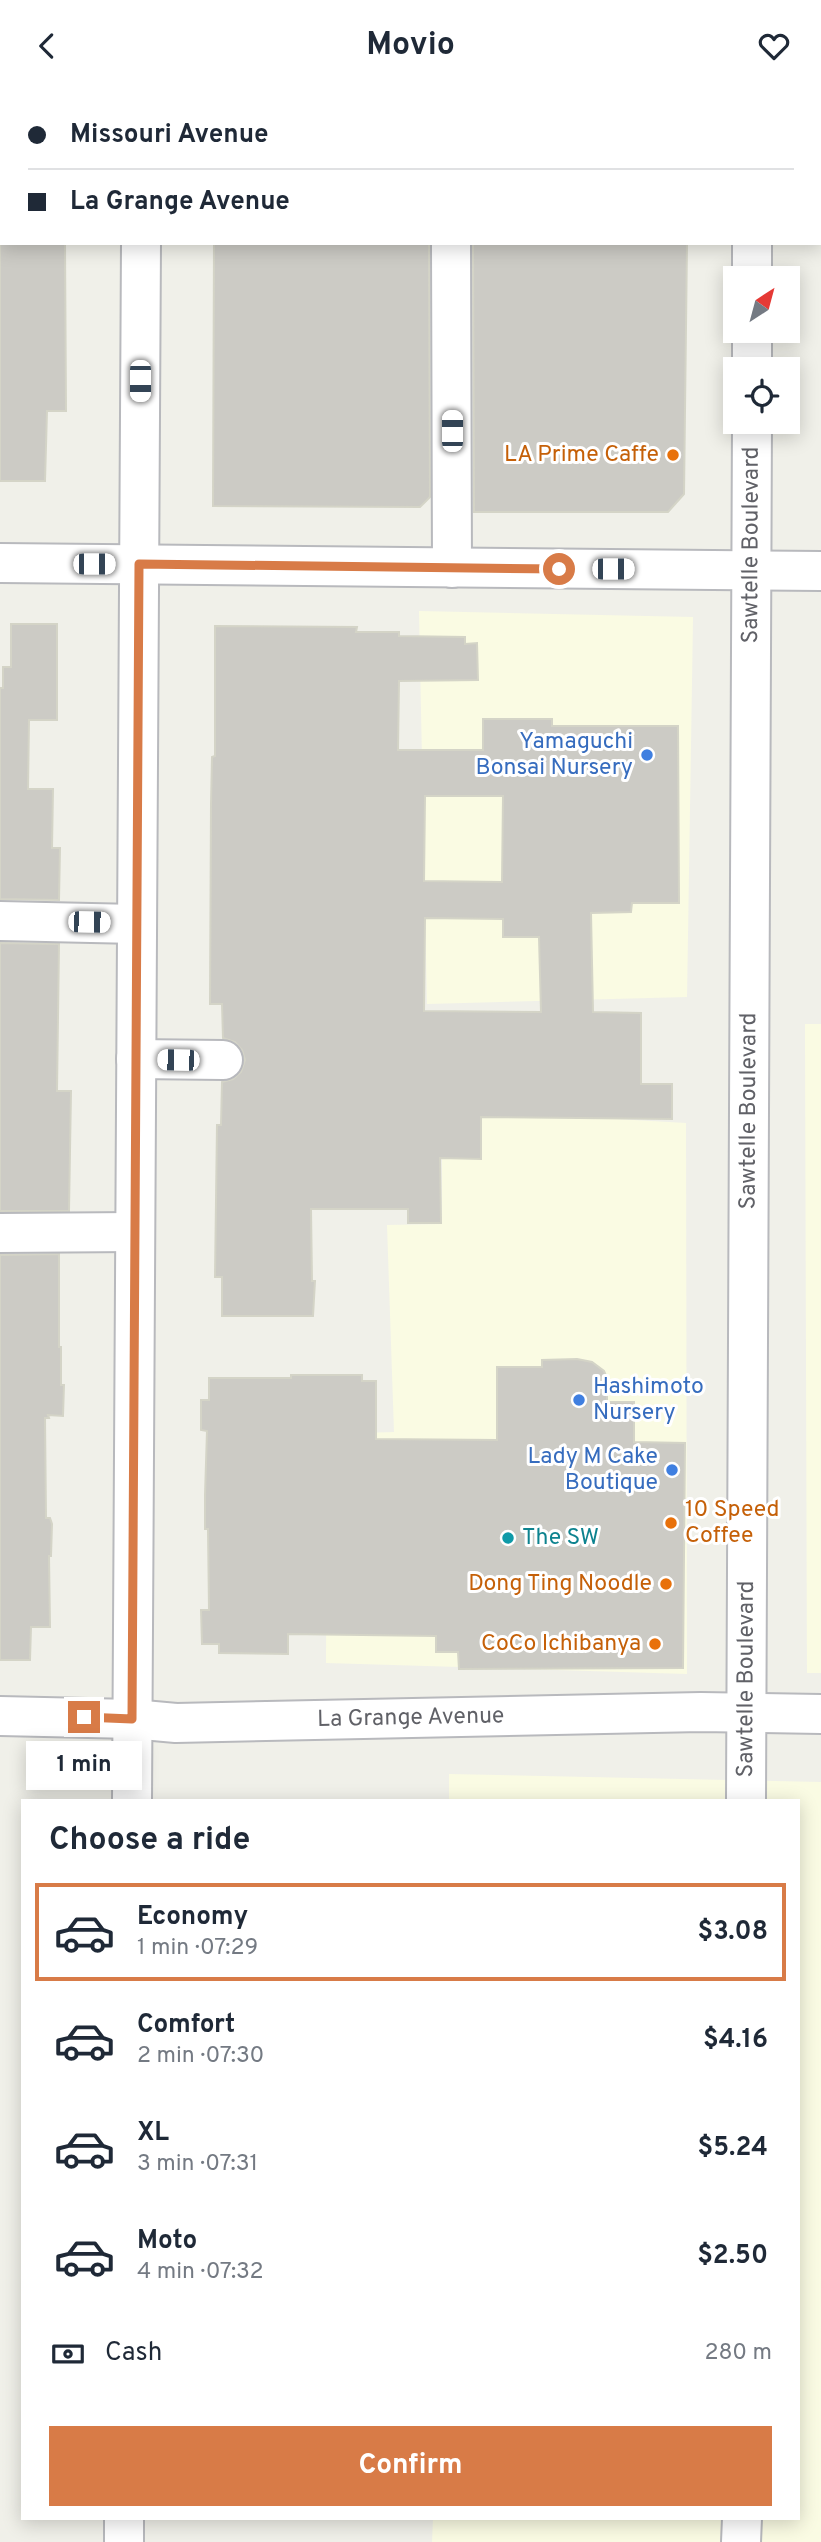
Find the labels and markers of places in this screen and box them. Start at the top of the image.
place label: LA Prime Caffe [504,441,659,470]
marker: LA Prime Caffe [665,447,681,463]
place label: Yamaguchi Bonsai Nursery [476,728,633,783]
marker: Yamaguchi Bonsai Nursery [639,747,655,763]
place label: Hashimoto Nursery [593,1373,704,1428]
marker: Hashimoto Nursery [571,1392,587,1408]
place label: Lady M Cake Boutique [527,1443,658,1498]
marker: Lady M Cake Boutique [664,1462,680,1478]
place label: 10 Speed Coffee [685,1496,779,1551]
marker: 10 Speed Coffee [663,1515,679,1531]
place label: The SW [522,1524,599,1553]
marker: The SW [500,1530,516,1546]
place label: Dong Ting Noodle [468,1570,652,1599]
marker: Dong Ting Noodle [658,1576,674,1592]
place label: CoCo Ichibanya [481,1630,641,1659]
marker: CoCo Ichibanya [647,1636,663,1652]

